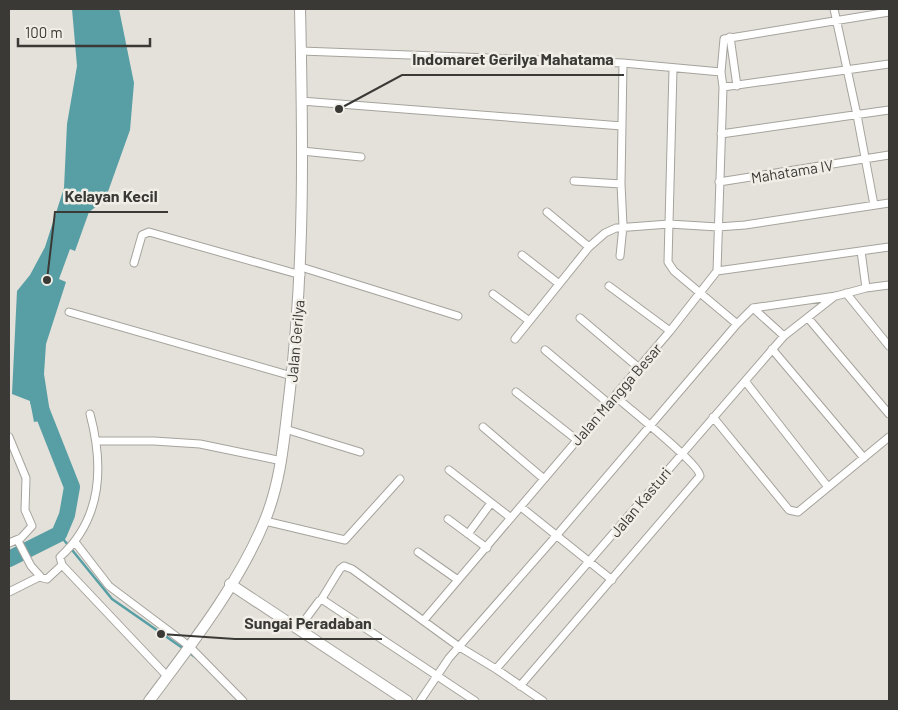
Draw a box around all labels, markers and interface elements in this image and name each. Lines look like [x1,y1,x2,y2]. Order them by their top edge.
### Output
scale bar [18,15,150,47]
text: 100 m [25,23,63,41]
callout: Indomaret Gerilya Mahatama [402,44,624,75]
text: Indomaret Gerilya Mahatama [412,49,614,68]
street label: Mahatama IV [750,156,835,186]
callout: Kelayan Kecil [55,181,168,212]
text: Kelayan Kecil [64,186,158,205]
street label: Jalan Gerilya [282,299,308,383]
street label: Jalan Mangga Besar [567,339,666,449]
street label: Jalan Kasturi [606,464,674,540]
callout: Sungai Peradaban [235,608,382,639]
text: Sungai Peradaban [244,613,372,632]

